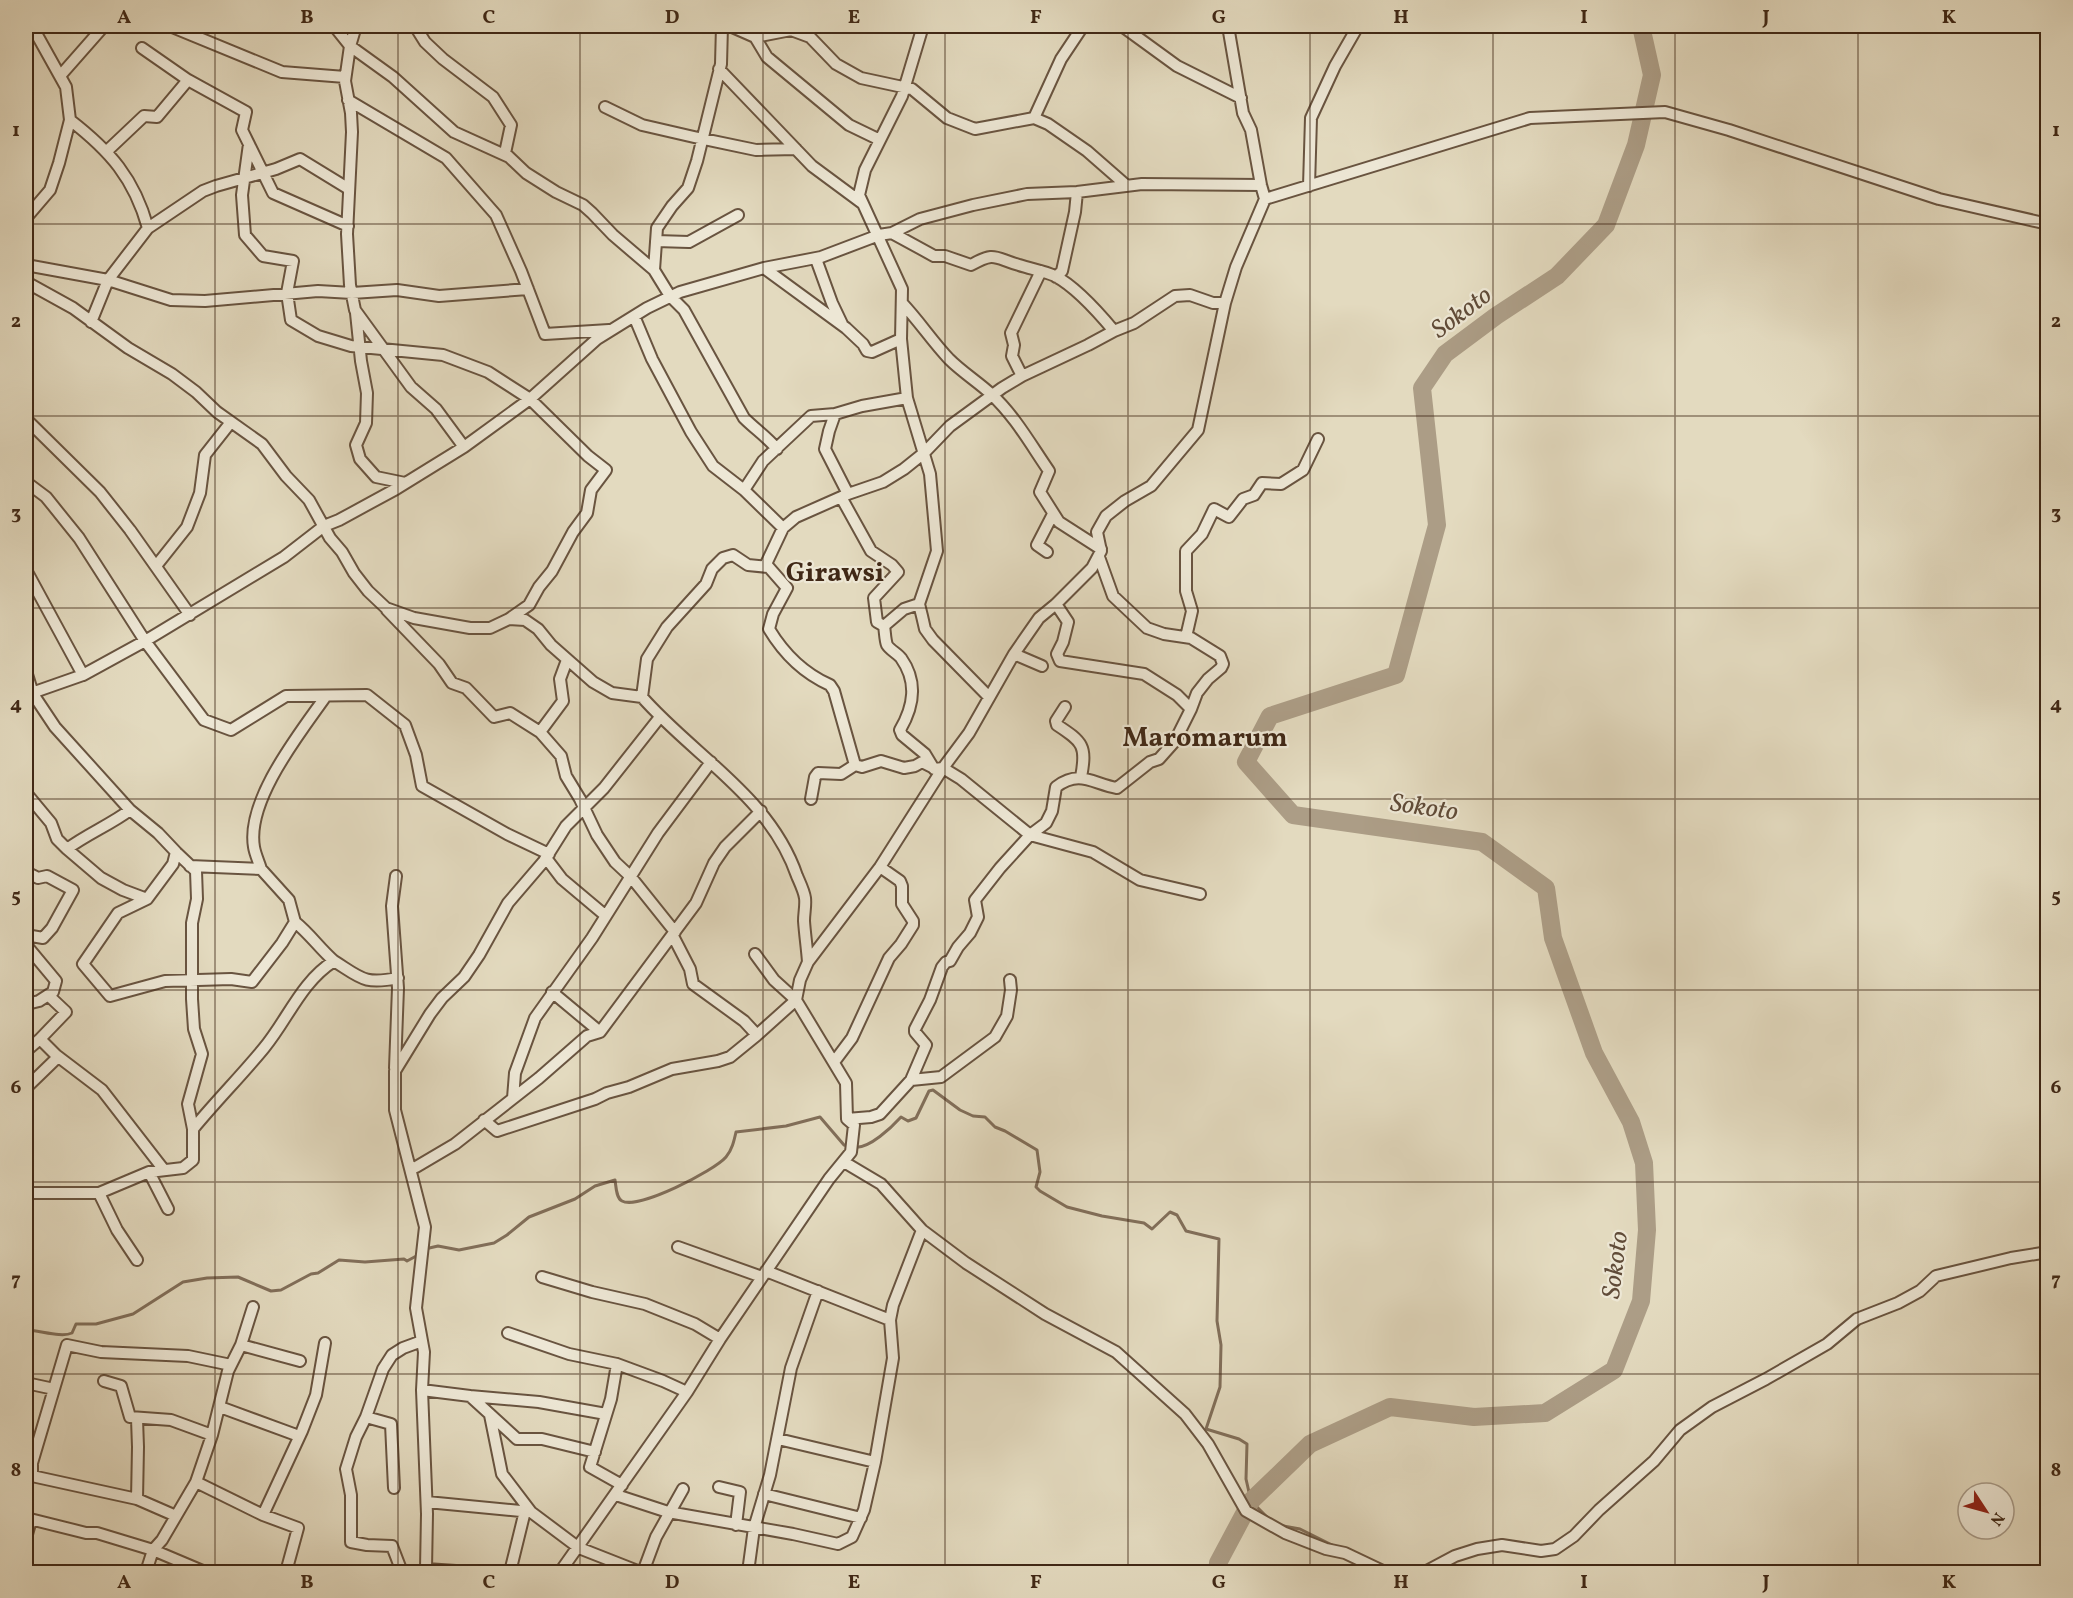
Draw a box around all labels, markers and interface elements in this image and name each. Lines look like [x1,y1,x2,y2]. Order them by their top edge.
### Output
text: A [117,4,131,32]
text: B [300,4,314,32]
text: C [483,4,496,32]
text: D [665,4,679,32]
text: E [848,4,860,32]
text: F [1030,4,1042,32]
text: G [1212,4,1226,32]
text: H [1393,4,1409,32]
text: I [1580,4,1588,32]
text: J [1761,4,1770,32]
text: K [1942,4,1957,32]
text: 1 [12,117,20,145]
text: 1 [2052,117,2060,145]
water label: Sokoto [1424,278,1500,348]
text: 2 [11,308,21,336]
text: 2 [2051,308,2061,336]
text: 3 [11,500,21,528]
text: 3 [2051,500,2061,528]
district label: Girawsi [786,555,884,593]
text: 4 [10,691,22,719]
text: 4 [2050,691,2062,719]
district label: Maromarum [1122,720,1288,758]
water label: Sokoto [1388,785,1460,831]
text: 5 [11,883,21,911]
text: 5 [2051,883,2061,911]
text: 6 [11,1074,22,1102]
text: 6 [2051,1074,2062,1102]
water label: Sokoto [1594,1229,1638,1301]
text: 7 [11,1266,21,1294]
text: 7 [2051,1266,2061,1294]
text: 8 [11,1457,21,1485]
text: 8 [2051,1457,2061,1485]
north arrow [1956,1481,2016,1541]
text: N [1984,1507,2009,1530]
text: A [117,1569,131,1597]
text: B [300,1569,314,1597]
text: C [483,1569,496,1597]
text: D [665,1569,679,1597]
text: E [848,1569,860,1597]
text: F [1030,1569,1042,1597]
text: G [1212,1569,1226,1597]
text: H [1393,1569,1409,1597]
text: I [1580,1569,1588,1597]
text: J [1761,1569,1770,1597]
text: K [1942,1569,1957,1597]

